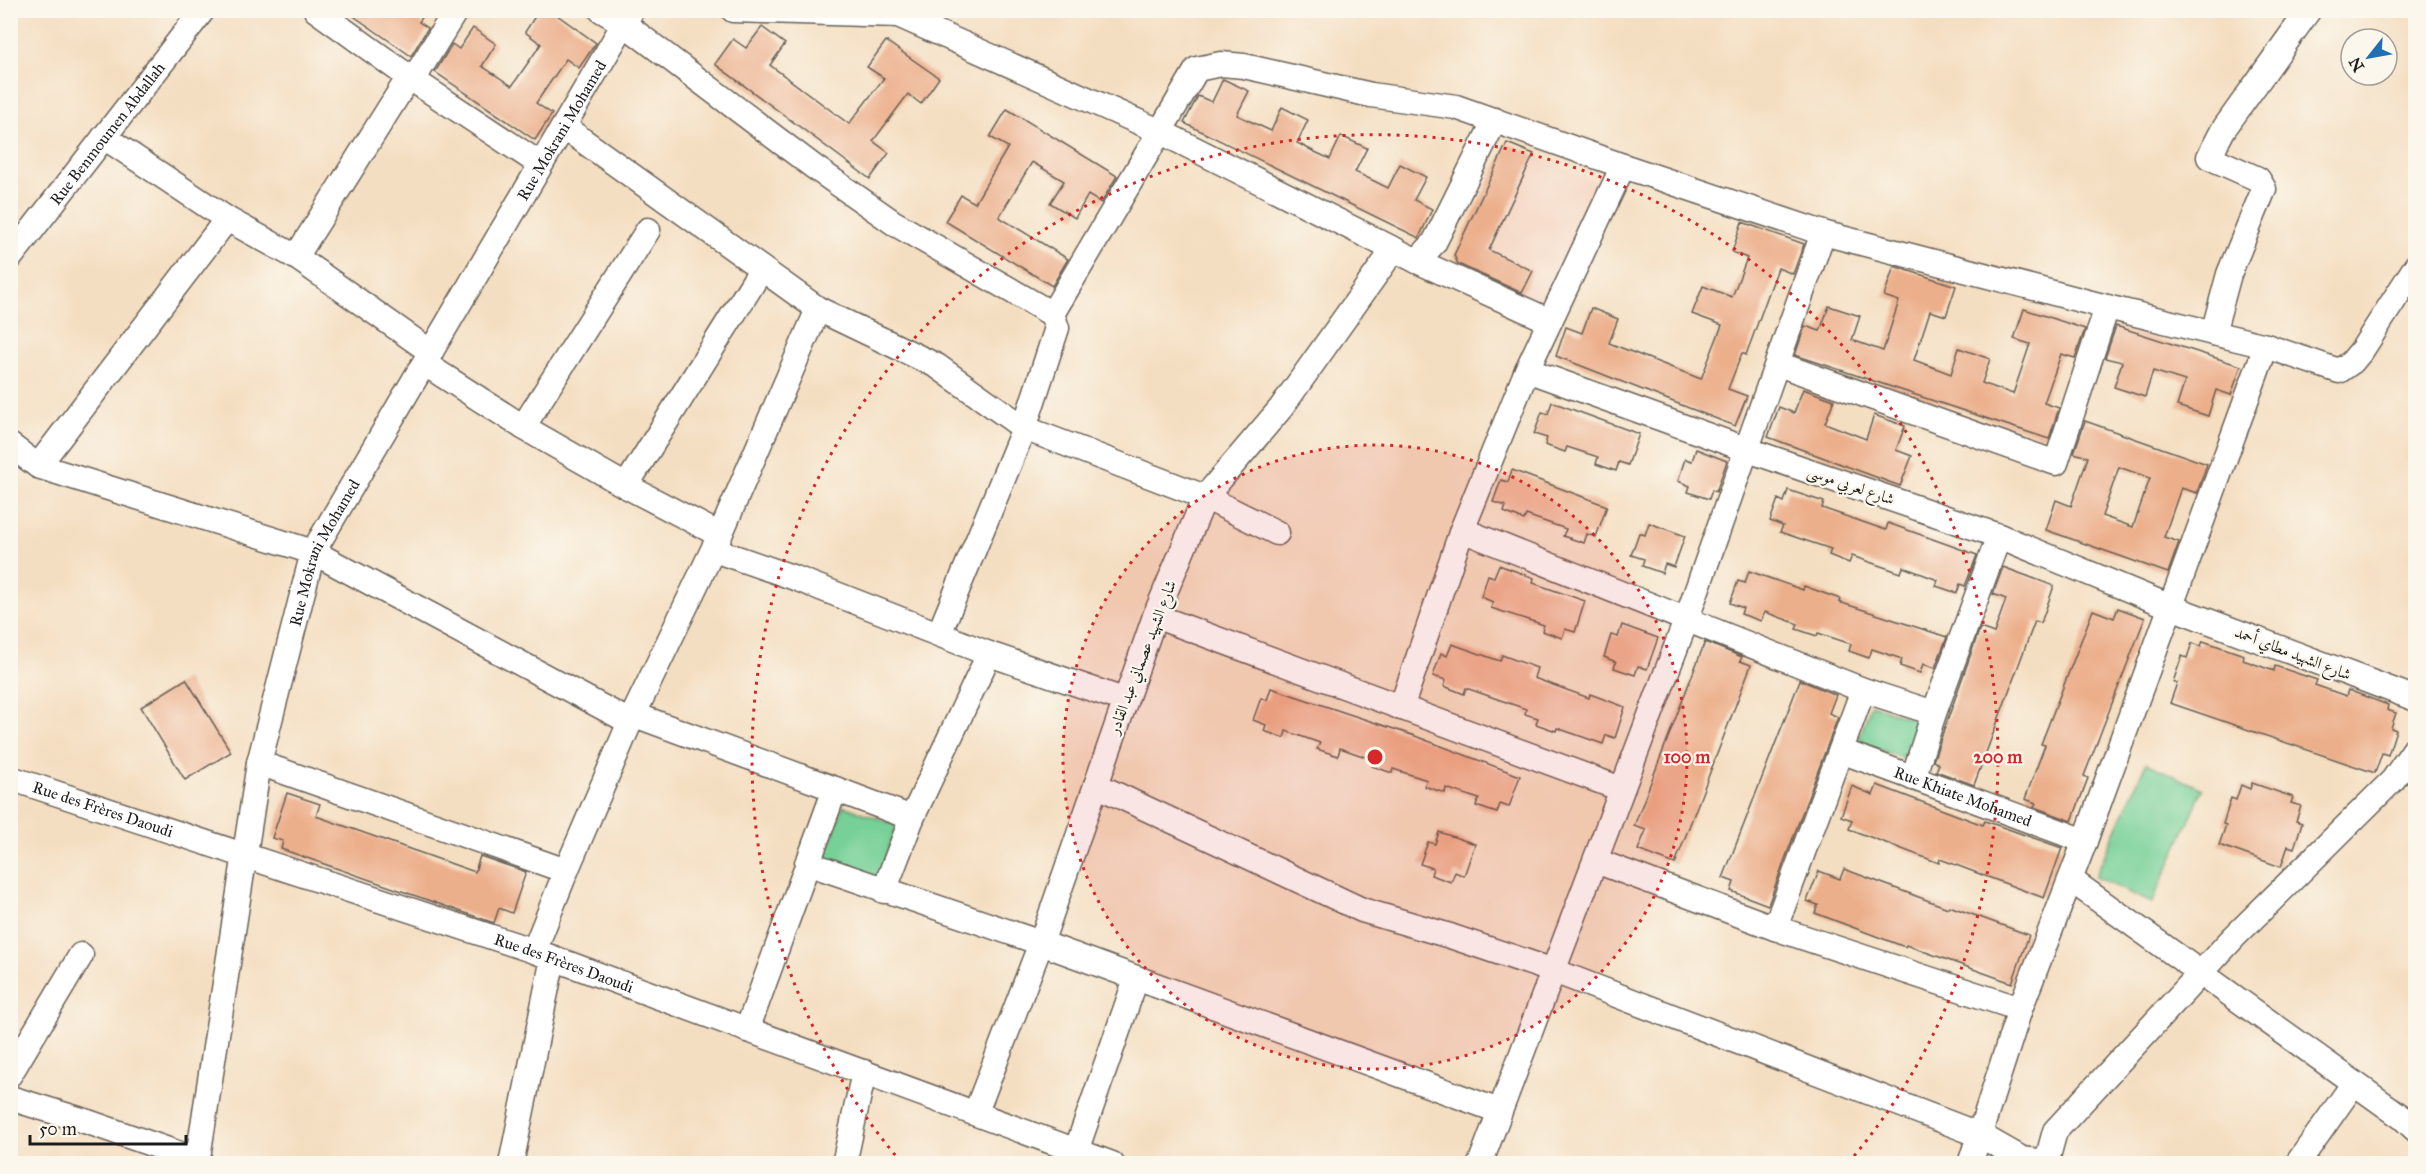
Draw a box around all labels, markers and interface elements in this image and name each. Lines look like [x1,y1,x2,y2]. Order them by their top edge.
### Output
north arrow [2339,27,2399,87]
text: N [2345,53,2368,75]
street label: Rue Mokrani Mohamed [513,57,610,204]
street label: Rue Benmoumen Abdallah [46,58,169,208]
street label: شارع لعربي موسى [1804,461,1897,513]
street label: Rue Mokrani Mohamed [285,476,363,628]
street label: شارع الشهيد عصماني عبد القادر [1103,577,1184,740]
street label: شارع الشهيد مطاي أحمد [2231,620,2355,688]
text: 100 m [1664,746,1711,768]
text: 200 m [1974,746,2023,768]
centre of rings [1365,747,1385,767]
street label: Rue Khiate Mohamed [1892,762,2034,830]
street label: Rue des Frères Daoudi [30,777,176,841]
street label: Rue des Frères Daoudi [492,929,637,997]
scale bar [30,1108,186,1146]
text: 50 m [39,1118,77,1140]

